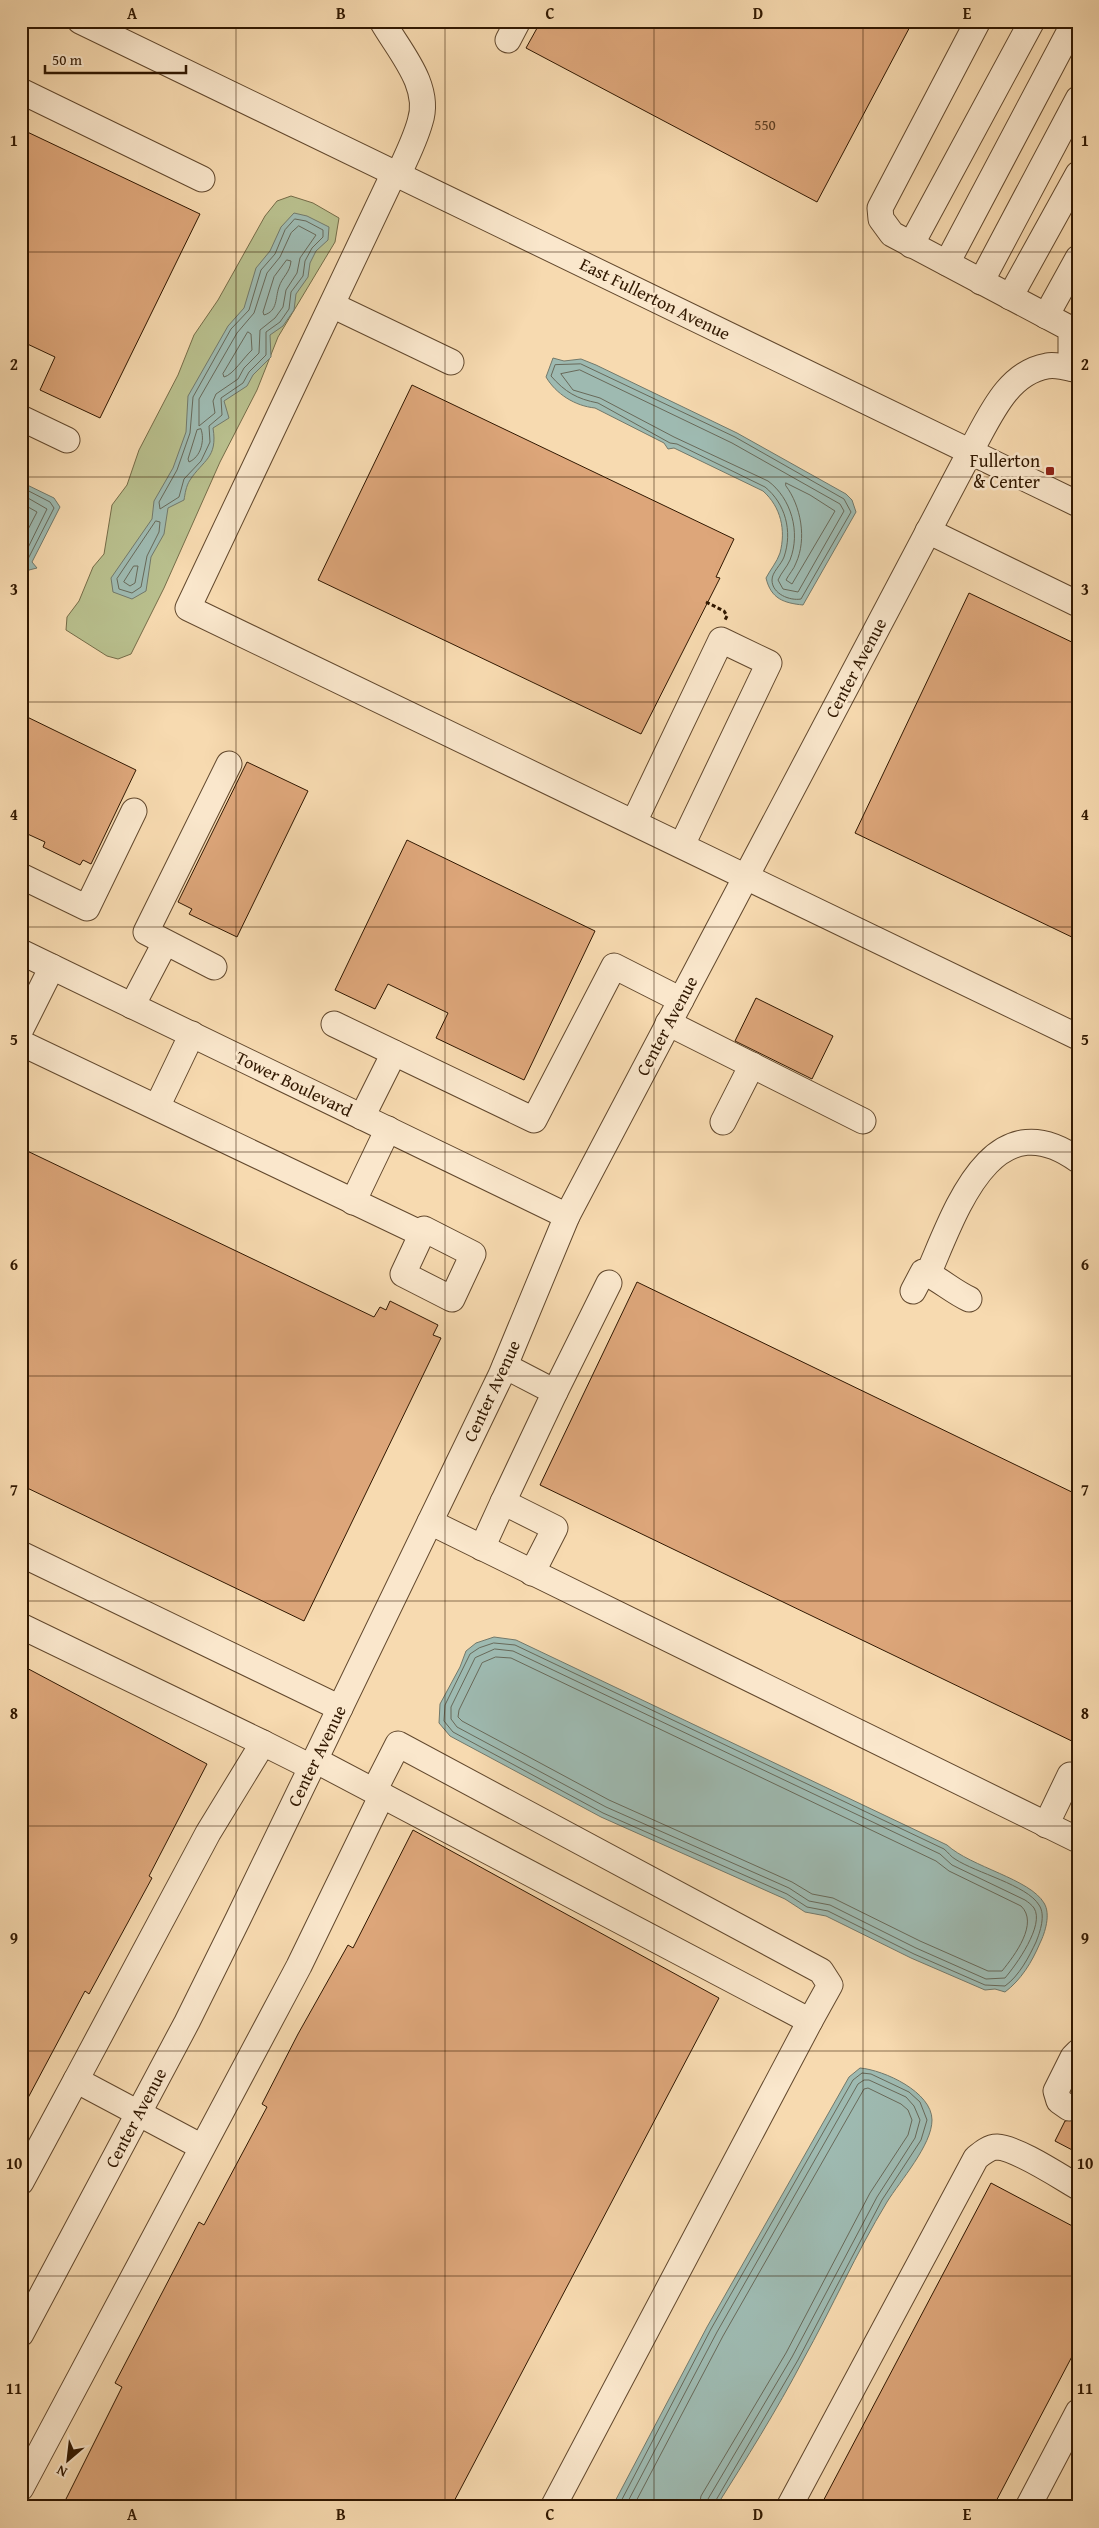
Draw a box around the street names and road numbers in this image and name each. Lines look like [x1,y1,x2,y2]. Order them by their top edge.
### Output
street label: East Fullerton Avenue [575,250,735,347]
street label: Center Avenue [818,613,893,723]
street label: Center Avenue [629,971,704,1081]
street label: Tower Boulevard [231,1044,358,1124]
street label: Center Avenue [456,1335,527,1446]
street label: Center Avenue [280,1701,353,1811]
street label: Center Avenue [98,2063,173,2173]

